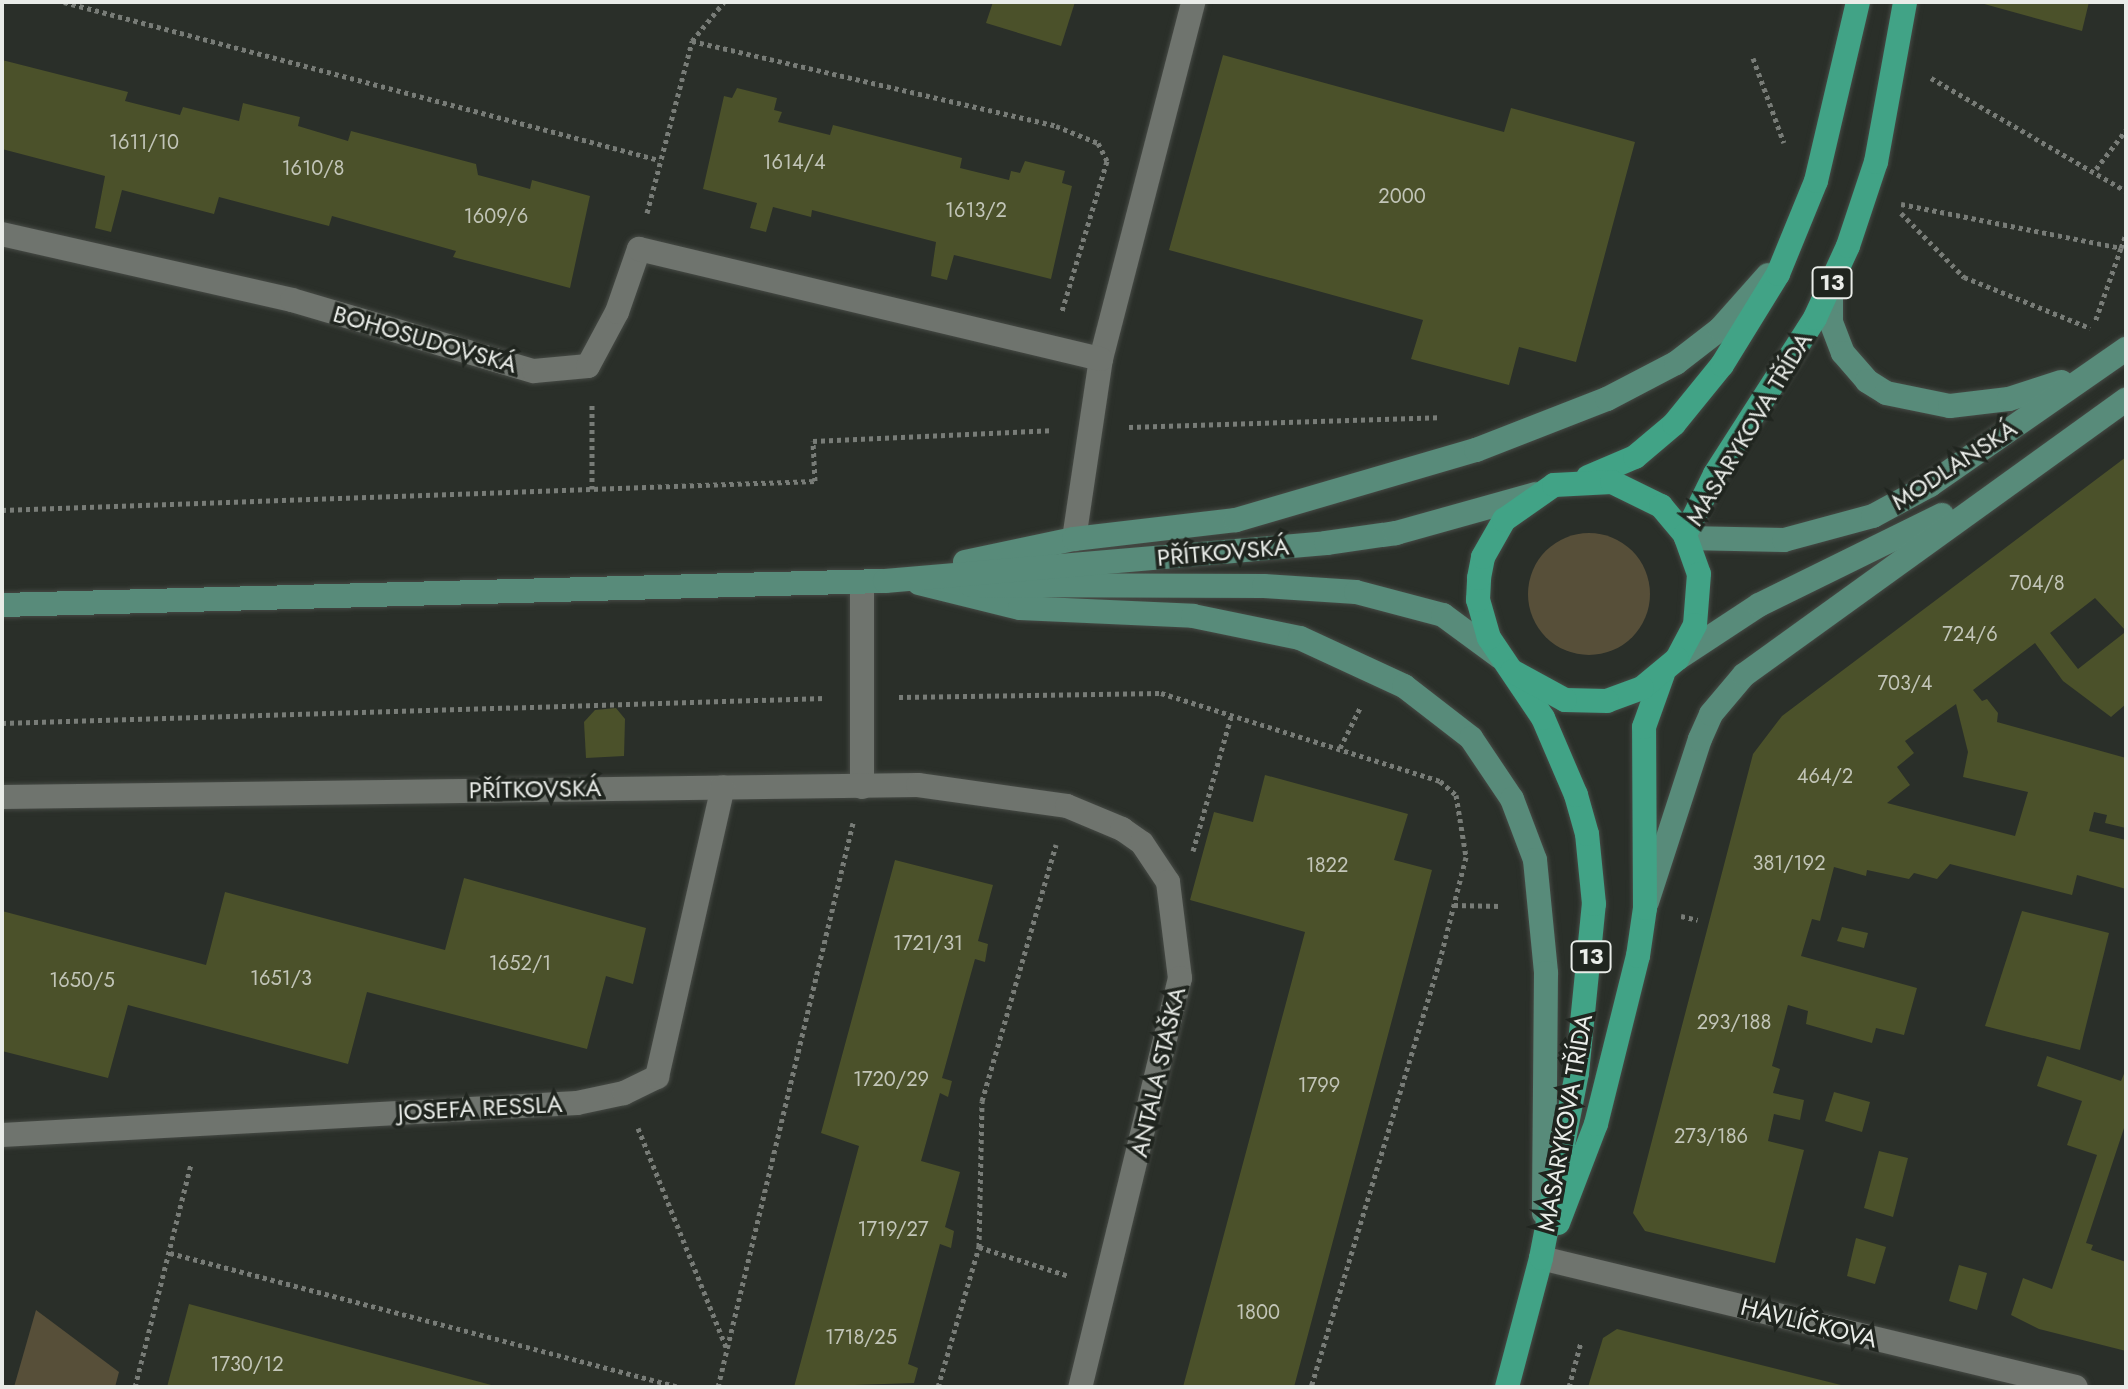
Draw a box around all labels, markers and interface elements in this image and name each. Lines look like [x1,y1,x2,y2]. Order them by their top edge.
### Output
house number: 1611/10 [109,130,179,154]
house number: 1614/4 [762,150,826,174]
house number: 1610/8 [282,156,344,180]
house number: 2000 [1378,184,1426,208]
house number: 1613/2 [945,198,1007,222]
house number: 1609/6 [464,204,528,228]
road number: 13 [1810,265,1854,301]
street label: BOHOSUDOVSKÁ [330,299,520,379]
street label: MASARYKOVA TŘÍDA [1680,327,1818,531]
street label: MODLANSKÁ [1886,414,2022,516]
street label: PŘÍTKOVSKÁ [1156,532,1290,572]
house number: 704/8 [2009,571,2065,595]
house number: 724/6 [1942,622,1998,646]
house number: 703/4 [1877,671,1933,695]
house number: 464/2 [1797,764,1853,788]
street label: PŘÍTKOVSKÁ [468,773,602,805]
house number: 381/192 [1752,851,1826,875]
house number: 1822 [1306,853,1348,877]
house number: 1721/31 [893,931,963,955]
road number: 13 [1569,939,1613,975]
house number: 1652/1 [489,951,551,975]
house number: 1651/3 [250,966,312,990]
house number: 1650/5 [49,968,115,992]
street label: ANTALA STAŠKA [1124,984,1192,1160]
house number: 293/188 [1697,1010,1771,1034]
street label: MASARYKOVA TŘÍDA [1532,1012,1598,1234]
house number: 1720/29 [853,1067,929,1091]
house number: 1799 [1298,1073,1340,1097]
street label: JOSEFA RESSLA [397,1089,563,1127]
house number: 273/186 [1674,1124,1748,1148]
house number: 1719/27 [858,1217,928,1241]
street label: HAVLÍČKOVA [1738,1292,1880,1354]
house number: 1800 [1236,1300,1280,1324]
house number: 1718/25 [825,1325,897,1349]
house number: 1730/12 [210,1352,284,1376]

